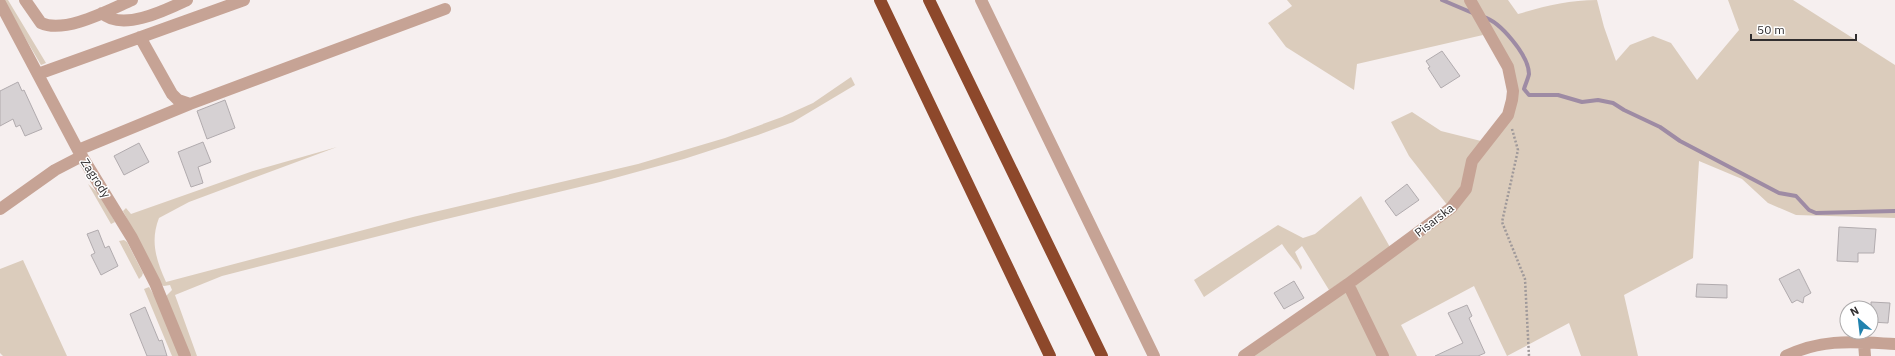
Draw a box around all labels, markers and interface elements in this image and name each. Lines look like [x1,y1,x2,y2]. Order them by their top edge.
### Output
scale bar [1751,16,1856,42]
text: 50 m [1757,22,1785,37]
street label: Zagrody [78,156,114,200]
street label: Pisarska [1411,200,1457,240]
north arrow [1839,300,1879,340]
text: N [1848,303,1861,319]

